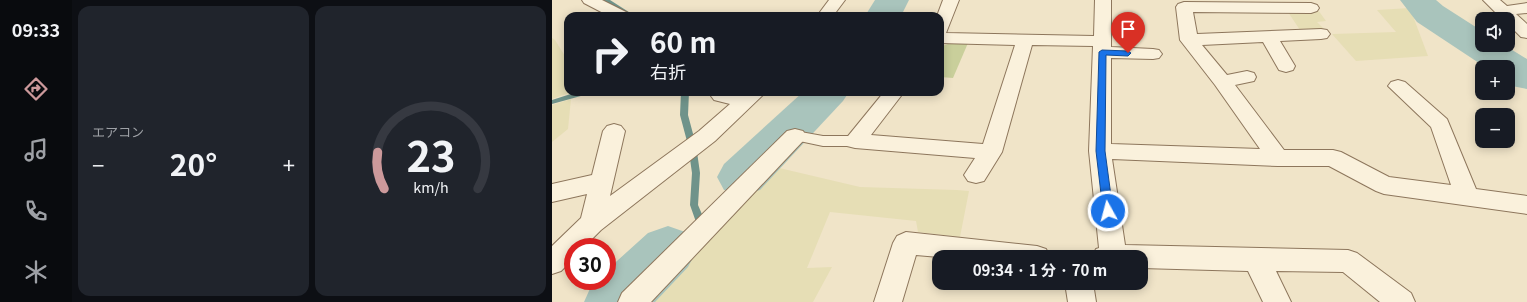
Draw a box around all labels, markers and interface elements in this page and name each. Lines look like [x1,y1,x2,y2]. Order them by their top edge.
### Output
pin [1111,12,1145,53]
map controls [1475,12,1515,148]
button: sound [1475,12,1515,52]
text: 09:33 [12,16,60,42]
icon: arrive [1117,18,1139,40]
text: 60 m [650,21,716,61]
icon: right [584,28,636,80]
text: 右折 [650,58,686,84]
button: + [1475,60,1515,100]
icon: directions [22,75,50,103]
button: − [1475,108,1515,148]
text: エアコン [92,122,144,141]
text: 23 [406,124,455,184]
icon: music [22,136,50,164]
text: 20° [170,141,217,185]
text: − [92,148,104,180]
text: + [283,148,295,180]
text: km/h [413,176,448,197]
position arrow [1087,190,1129,232]
icon: phone [22,197,50,225]
speed limit sign: 30 [564,238,616,290]
icon: climate [22,258,50,286]
text: 09:34 · 1 分 · 70 m [973,259,1107,280]

